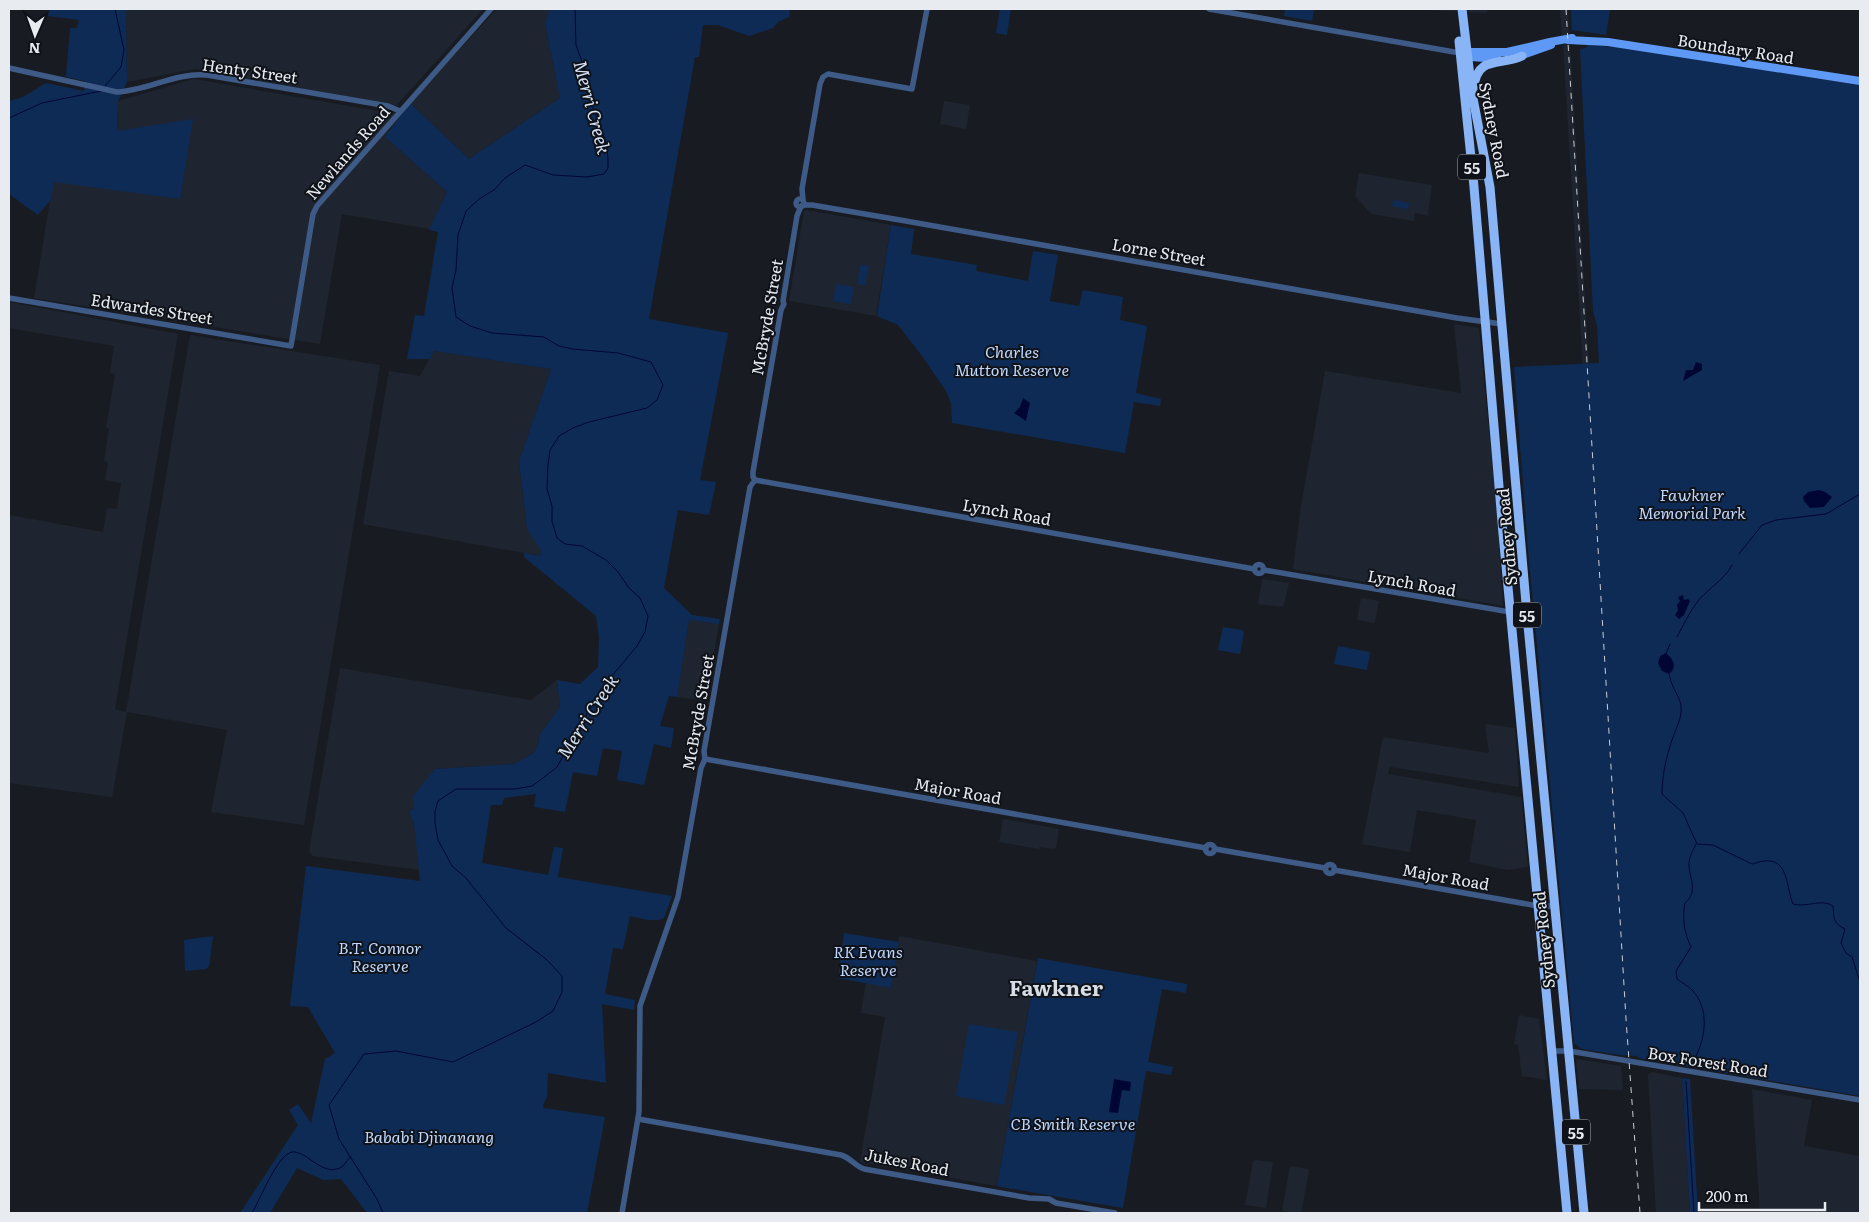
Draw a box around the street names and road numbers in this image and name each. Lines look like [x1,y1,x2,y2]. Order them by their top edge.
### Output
street label: Boundary Road [1676,27,1796,69]
street label: Henty Street [201,51,300,89]
street label: Sydney Road [1474,80,1516,180]
street label: Newlands Road [299,100,395,204]
road number: 55 [1458,154,1486,180]
street label: Lorne Street [1110,231,1208,271]
street label: McBryde Street [744,256,788,377]
street label: Edwardes Street [89,287,215,330]
street label: Sydney Road [1490,487,1522,587]
street label: Lynch Road [961,491,1053,531]
street label: Lynch Road [1366,562,1458,602]
road number: 55 [1513,602,1541,628]
street label: McBryde Street [675,651,719,772]
street label: Major Road [913,771,1004,809]
street label: Major Road [1401,857,1492,895]
street label: Sydney Road [1526,890,1560,990]
street label: Box Forest Road [1646,1040,1770,1082]
road number: 55 [1562,1120,1590,1144]
street label: Jukes Road [863,1141,951,1181]

